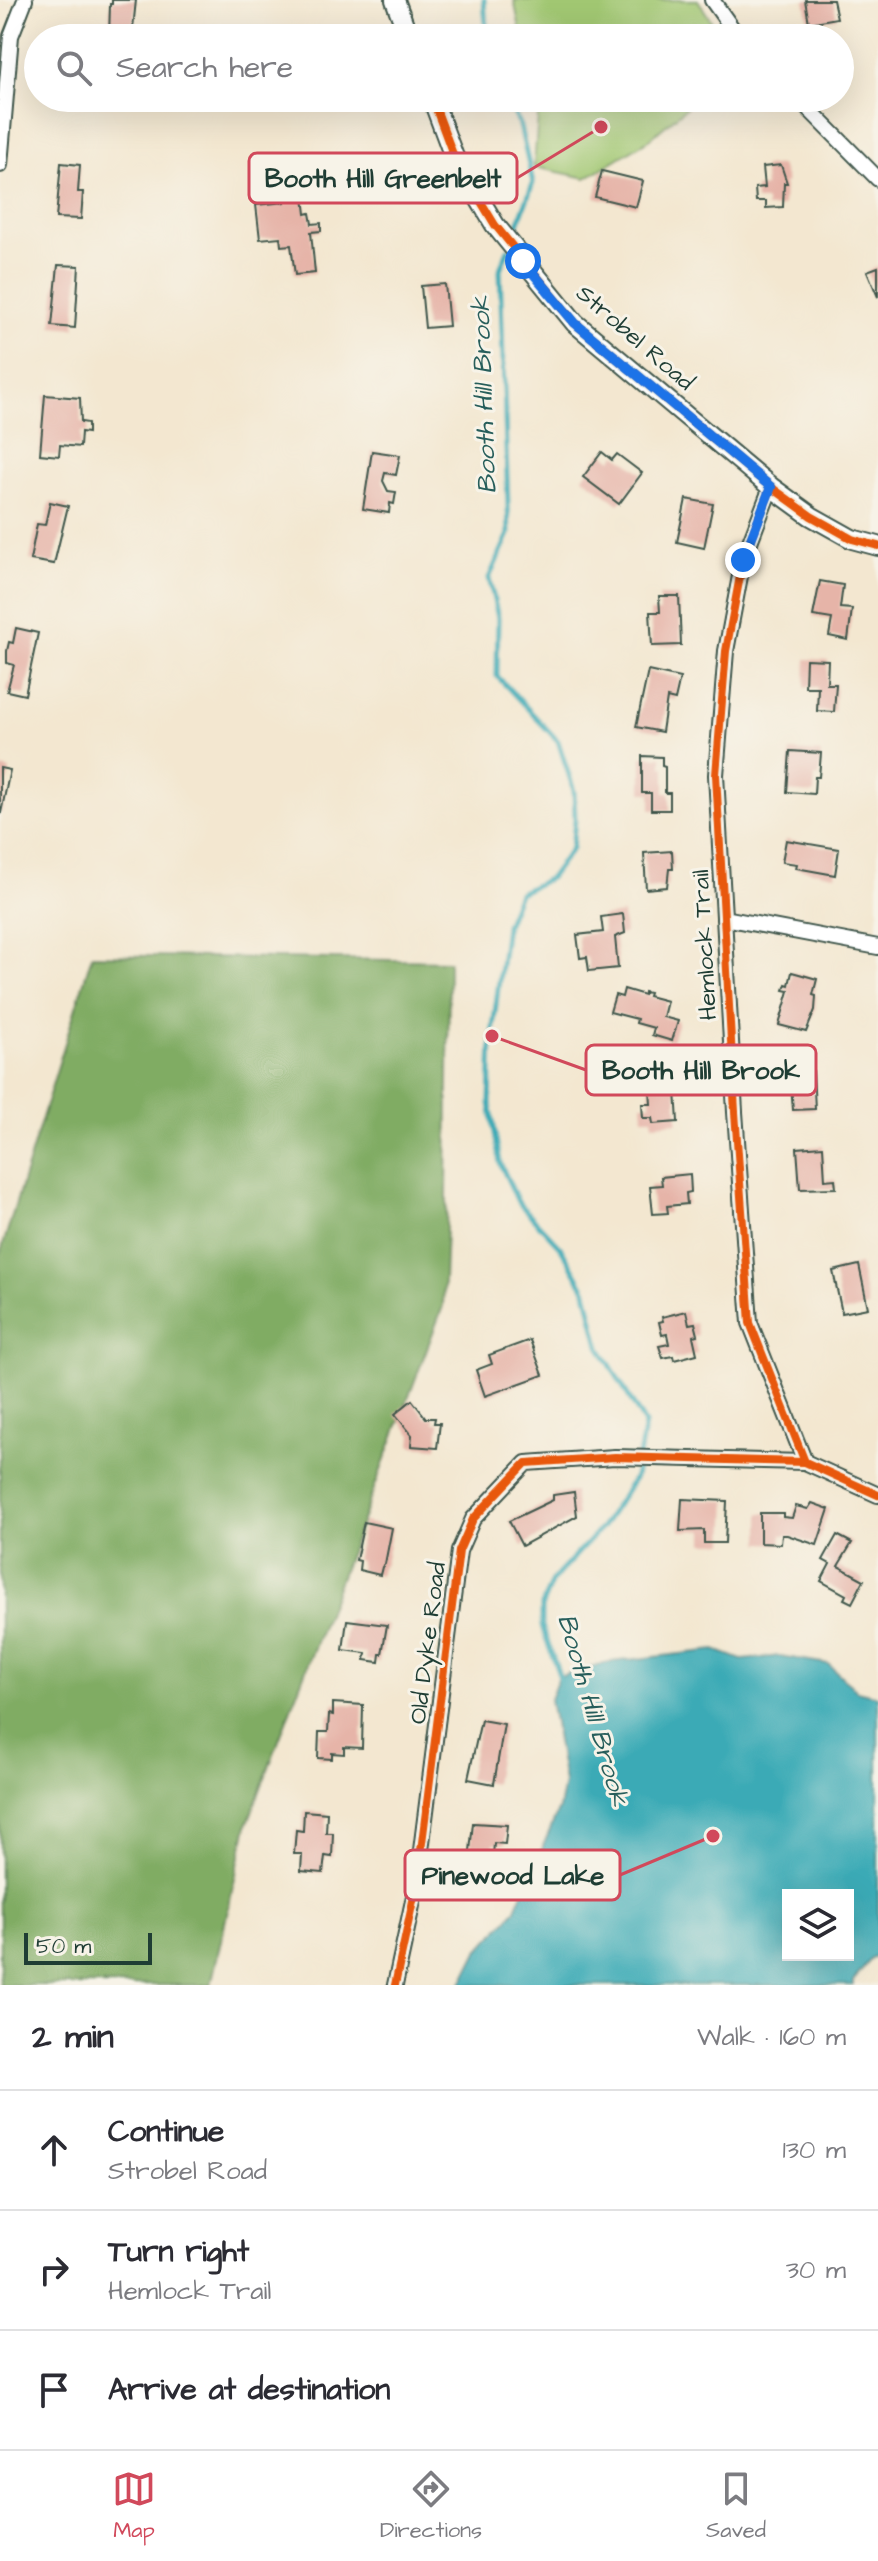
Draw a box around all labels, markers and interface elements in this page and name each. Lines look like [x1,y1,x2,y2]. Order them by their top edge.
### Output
search box [24,24,854,112]
icon: search [52,46,96,90]
text: Search here [116,47,293,89]
callout: Booth Hill Greenbelt [249,153,517,203]
text: Booth Hill Greenbelt [265,161,502,197]
route start [505,243,541,279]
street label: Strobel Road [568,277,702,399]
water label: Booth Hill Brook [463,294,505,494]
route end [725,542,761,578]
street label: Hemlock Trail [684,869,726,1021]
callout: Booth Hill Brook [586,1045,816,1095]
text: Booth Hill Brook [602,1053,801,1089]
street label: Old Dyke Road [401,1560,456,1726]
water label: Booth Hill Brook [548,1610,638,1811]
callout: Pinewood Lake [405,1850,620,1900]
text: Pinewood Lake [422,1858,604,1894]
map controls [782,1889,854,1961]
button: layers [782,1889,854,1961]
scale bar [24,1929,152,1965]
text: 50 m [36,1931,91,1962]
text: 2 min [32,2013,114,2061]
text: Walk · 160 m [697,2019,846,2055]
text: Continue [108,2111,224,2153]
icon: ahead [32,2128,76,2172]
text: 130 m [782,2132,846,2168]
text: Strobel Road [108,2153,267,2189]
text: Turn right [108,2231,249,2273]
icon: right [32,2248,76,2292]
text: 30 m [786,2252,846,2288]
text: Hemlock Trail [108,2273,271,2309]
icon: arrive [32,2368,76,2412]
text: Arrive at destination [108,2369,390,2411]
tab: Map [112,2467,156,2546]
tab: Directions [380,2467,482,2546]
tab: Saved [706,2467,766,2546]

